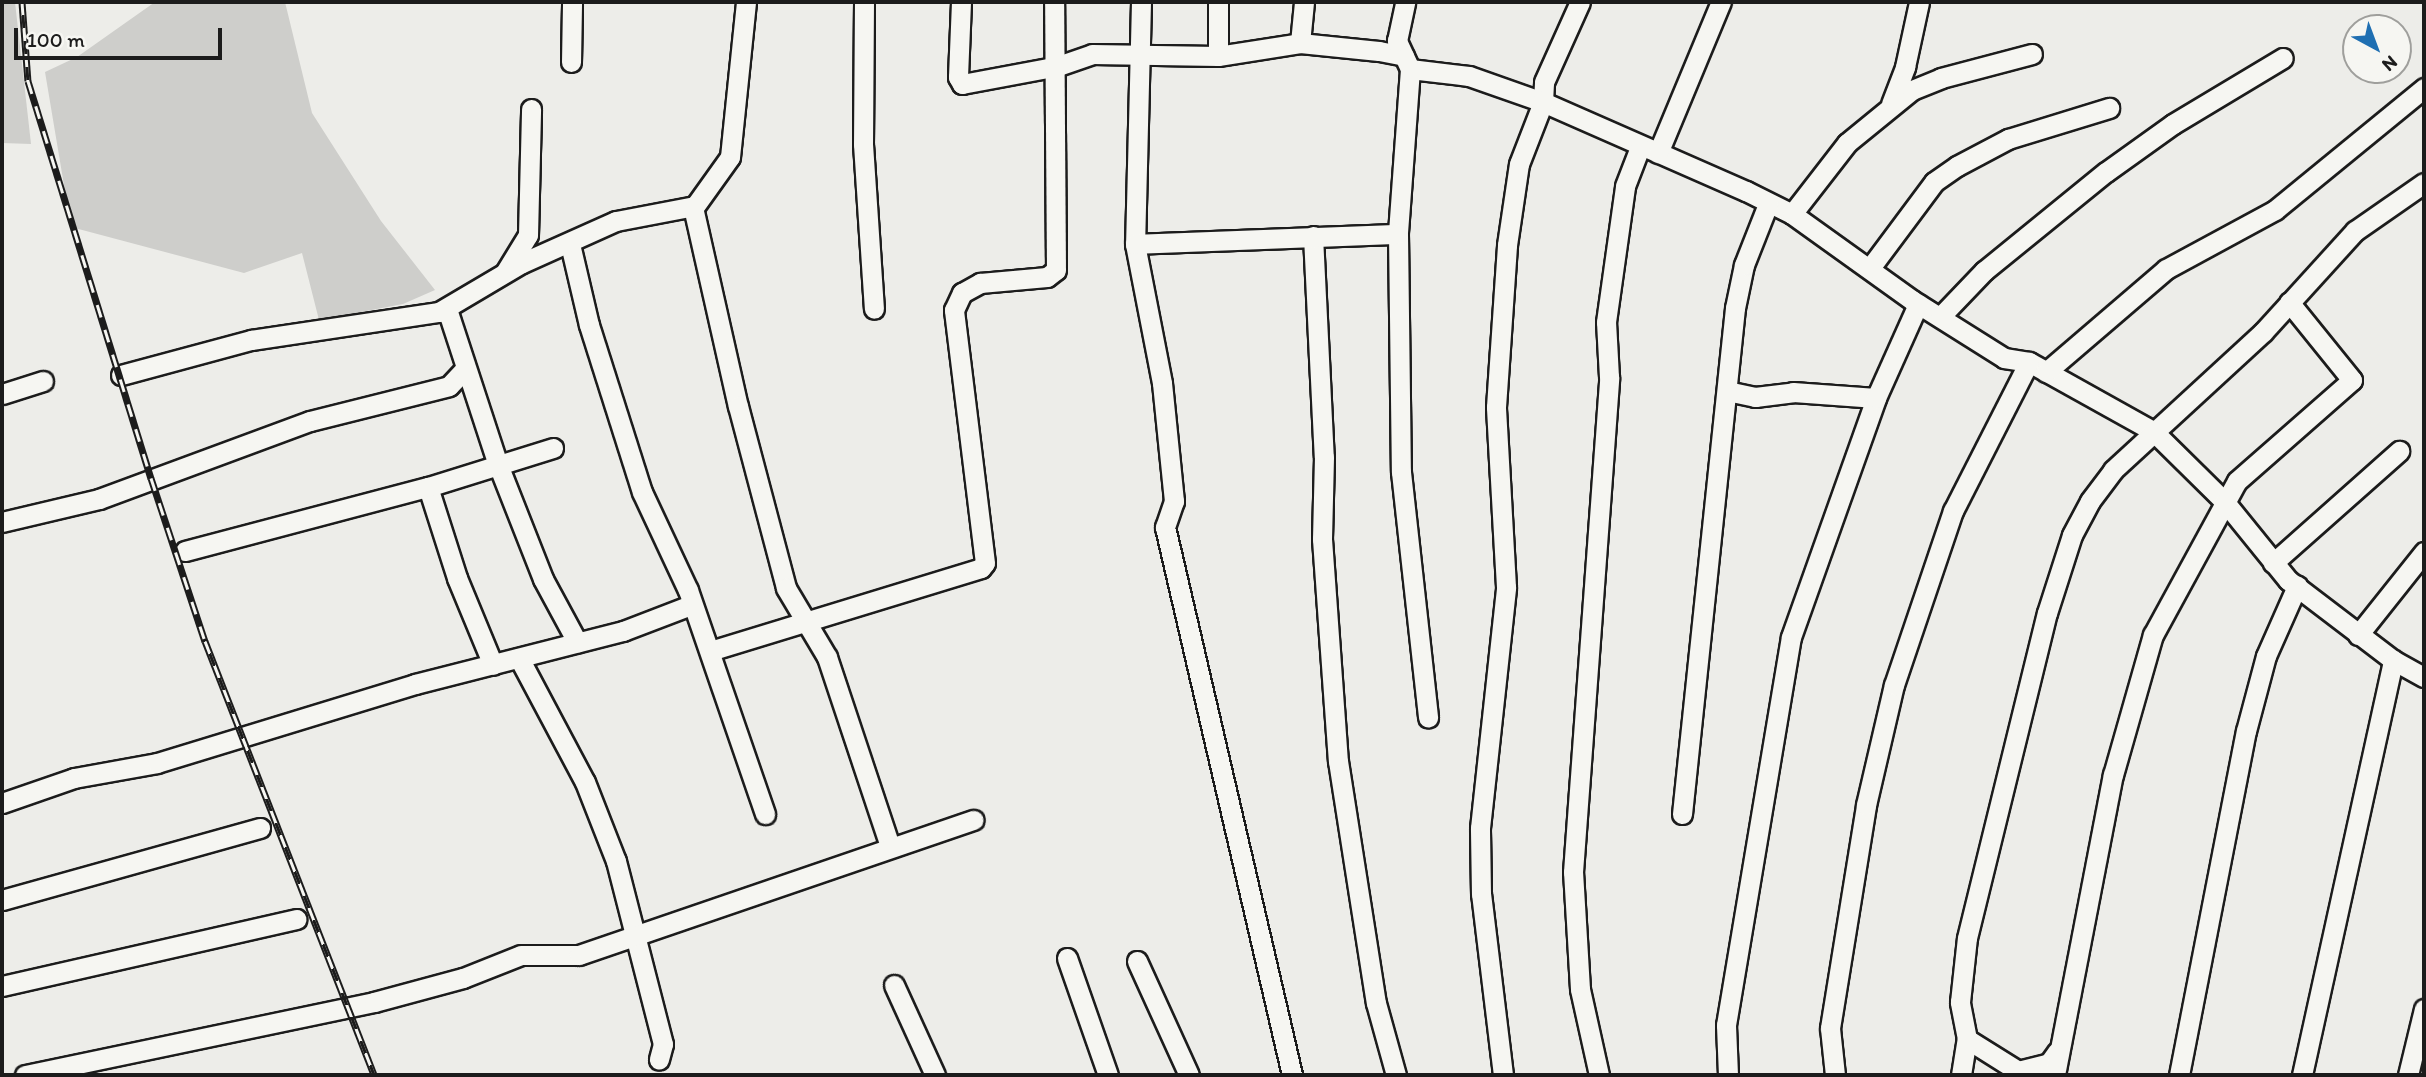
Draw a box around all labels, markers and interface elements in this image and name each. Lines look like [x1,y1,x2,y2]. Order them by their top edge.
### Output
scale bar [18,14,226,58]
north arrow [2342,14,2412,84]
text: 100 m [27,27,85,52]
text: N [2377,51,2402,77]

